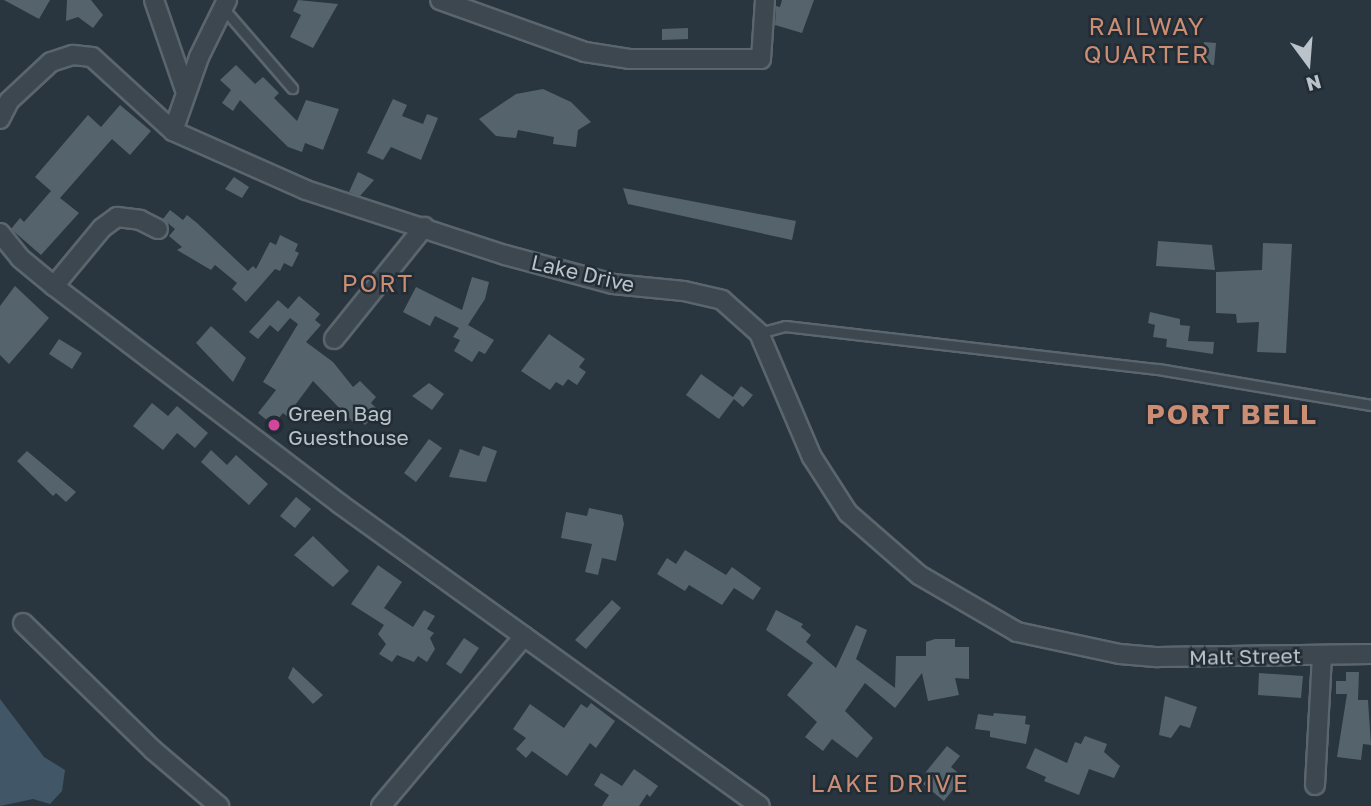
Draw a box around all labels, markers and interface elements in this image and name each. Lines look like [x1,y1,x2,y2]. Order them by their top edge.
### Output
district label: RAILWAY QUARTER [1085,12,1209,68]
north arrow [1273,28,1343,98]
text: N [1304,71,1324,97]
street label: Lake Drive [529,249,637,297]
district label: PORT [342,269,414,297]
district label: PORT BELL [1147,397,1317,431]
place label: Green Bag Guesthouse [288,400,409,450]
marker: Green Bag Guesthouse [266,417,282,433]
street label: Malt Street [1189,642,1301,670]
district label: LAKE DRIVE [812,769,968,797]

